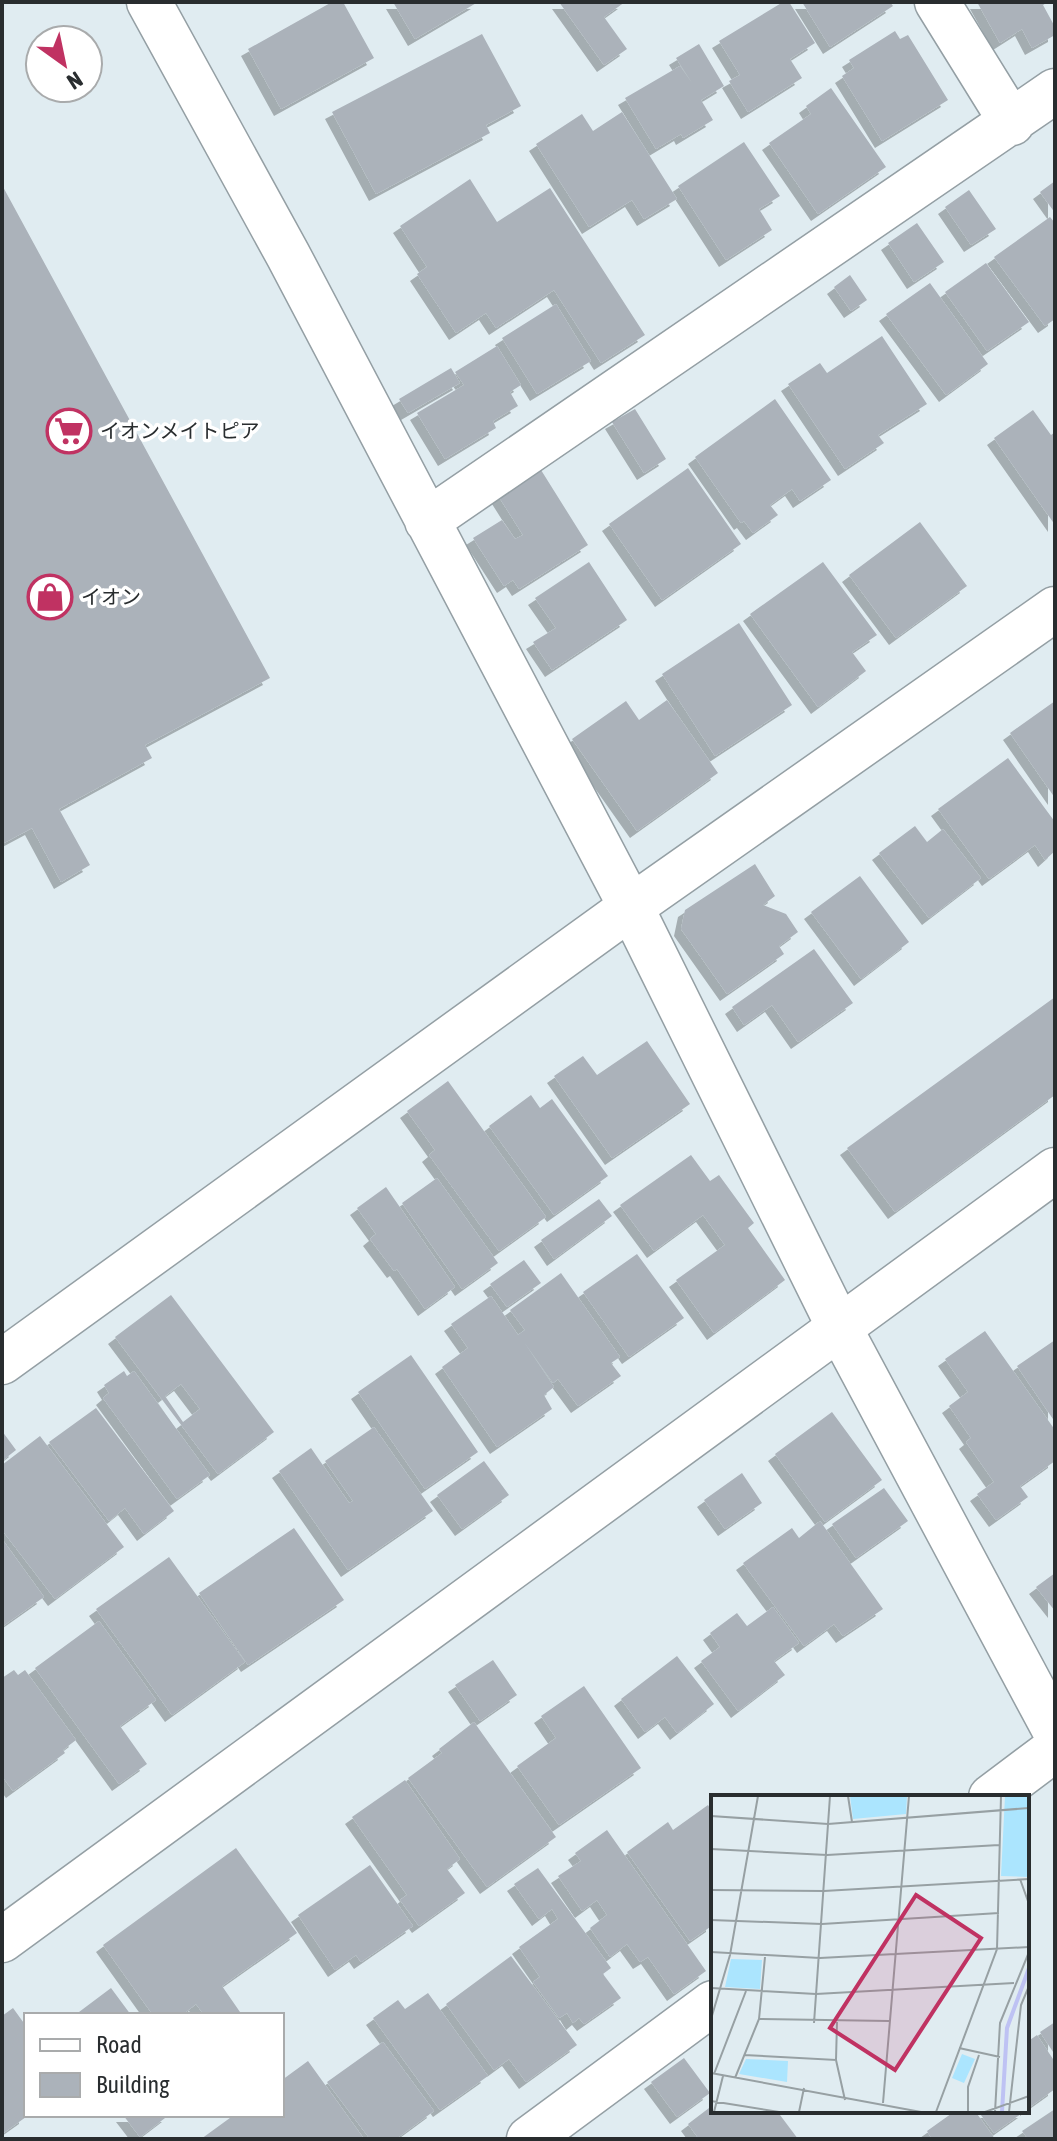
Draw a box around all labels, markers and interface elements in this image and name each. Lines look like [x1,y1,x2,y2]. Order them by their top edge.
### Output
north arrow [24,24,104,104]
text: N [62,66,87,95]
supermarket icon: イオンメイトピア [45,407,93,455]
place label: イオンメイトピア [100,419,259,442]
shop icon: イオン [26,573,74,621]
place label: イオン [81,585,141,608]
inset map [711,1795,1029,2113]
legend [24,2013,284,2117]
text: Road [96,2031,142,2058]
text: Building [96,2071,170,2098]

